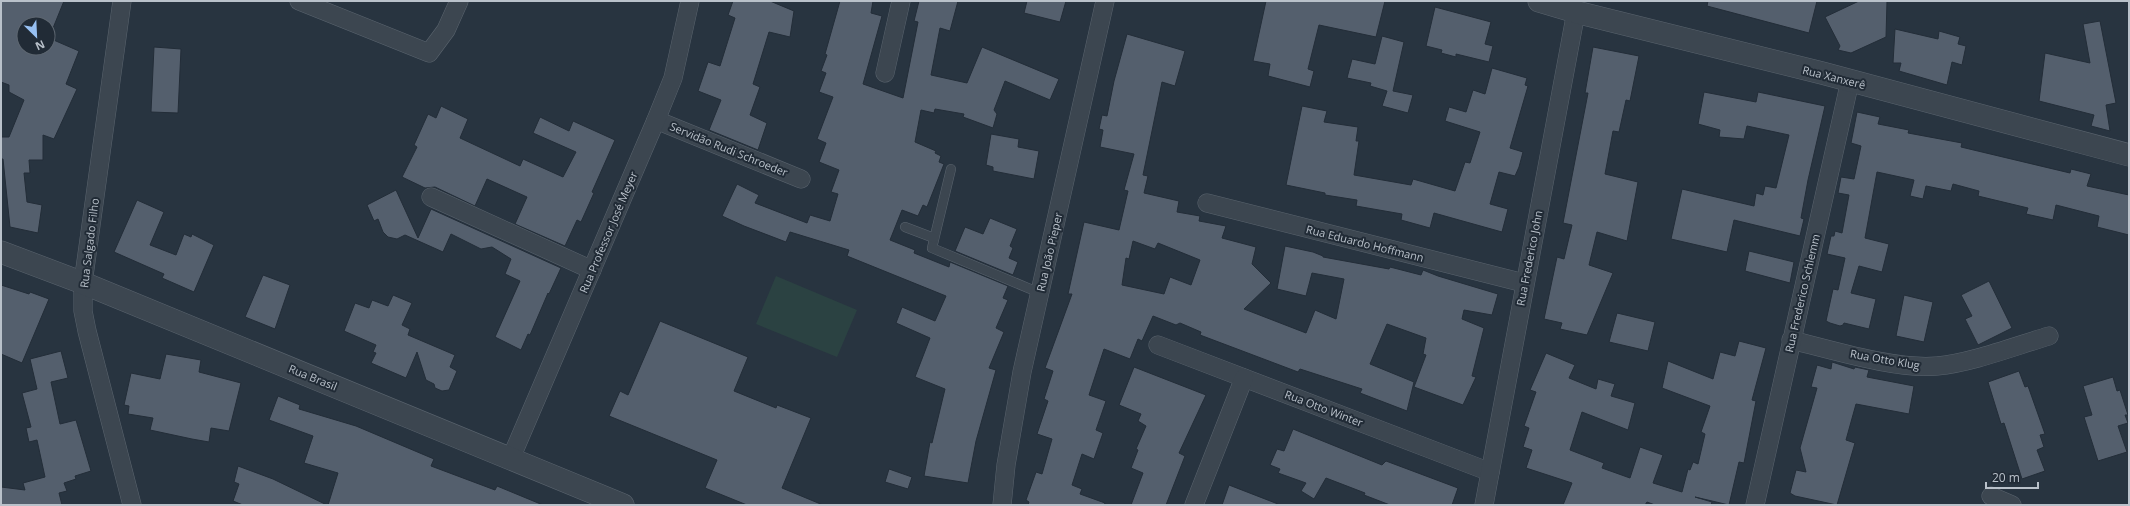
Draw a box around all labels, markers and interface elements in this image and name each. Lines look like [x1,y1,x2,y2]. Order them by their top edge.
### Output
north arrow [16,16,56,56]
text: N [33,37,47,54]
street label: Rua Xanxerê [1801,62,1867,92]
street label: Servidão Rudi Schroeder [668,118,791,180]
street label: Rua Professor José Meyer [576,168,641,295]
street label: Rua Salgado Filho [76,197,102,289]
street label: Rua Frederico John [1512,209,1546,307]
street label: Rua João Pieper [1033,211,1065,293]
street label: Rua Eduardo Hoffmann [1305,221,1425,265]
street label: Rua Frederico Schlemm [1781,232,1823,354]
street label: Rua Otto Klug [1849,345,1921,373]
street label: Rua Brasil [287,360,339,394]
street label: Rua Otto Winter [1283,386,1366,430]
scale bar [1986,464,2038,490]
text: 20 m [1992,469,2020,486]

